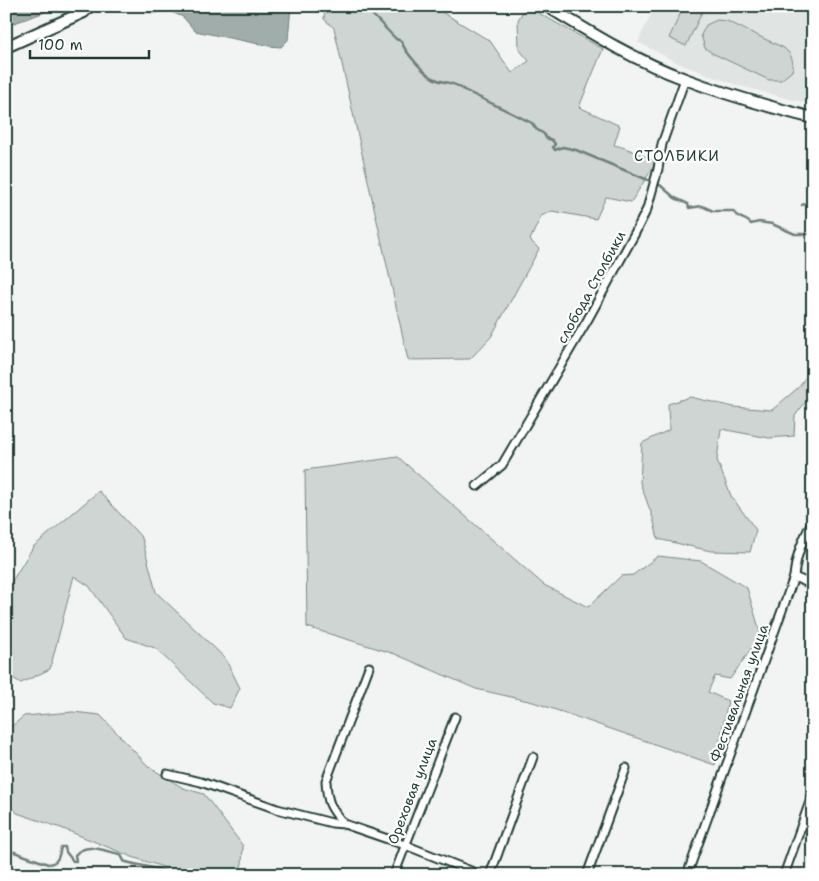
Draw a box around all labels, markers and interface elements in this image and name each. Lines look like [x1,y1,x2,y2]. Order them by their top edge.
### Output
scale bar [30,28,149,60]
text: 100 m [38,35,83,55]
district label: СТОЛБИКИ [634,146,720,166]
street label: слобода Столбики [552,227,630,347]
street label: Фестивальная улица [706,621,772,764]
street label: Ореховая улица [383,735,441,847]

